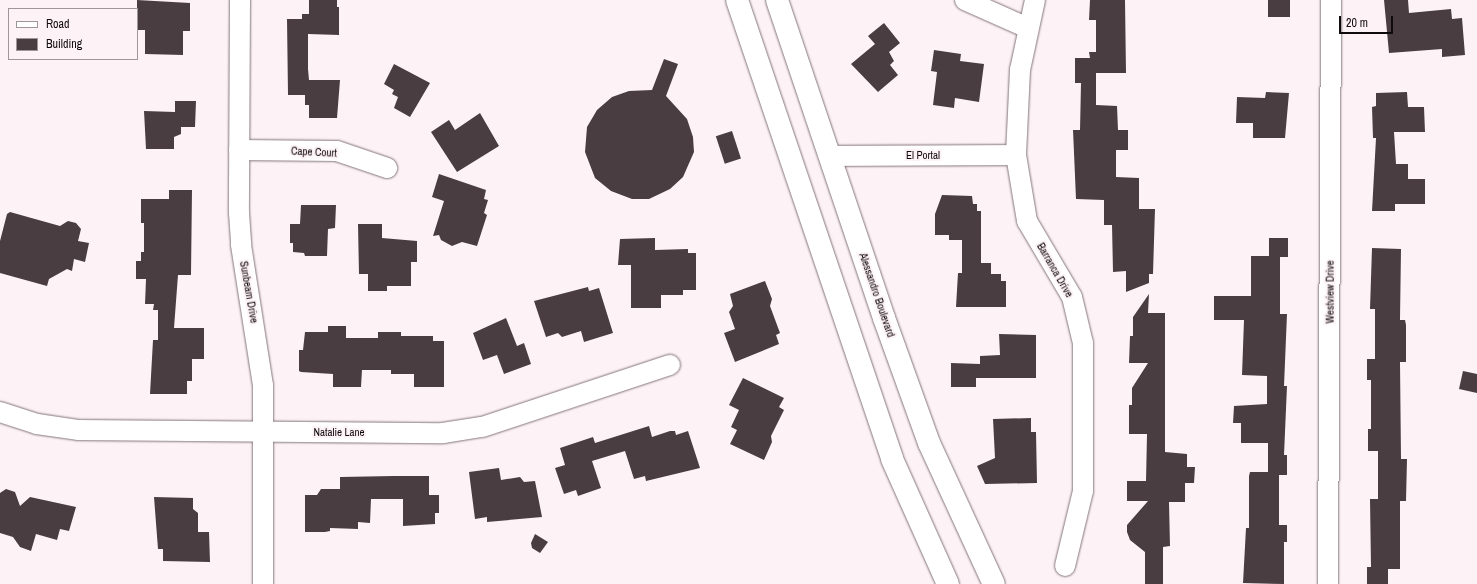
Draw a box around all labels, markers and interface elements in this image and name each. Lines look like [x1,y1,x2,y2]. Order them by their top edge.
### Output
legend [8,8,138,60]
scale bar [1341,8,1395,34]
text: 20 m [1346,15,1368,31]
text: Road [46,16,70,32]
text: Building [46,36,82,52]
street label: Cape Court [291,144,337,160]
street label: El Portal [906,148,940,162]
street label: Barranca Drive [1034,240,1076,300]
street label: Alessandro Boulevard [856,251,898,339]
street label: Sunbeam Drive [237,260,261,324]
street label: Westview Drive [1323,261,1337,323]
street label: Natalie Lane [313,425,365,439]

